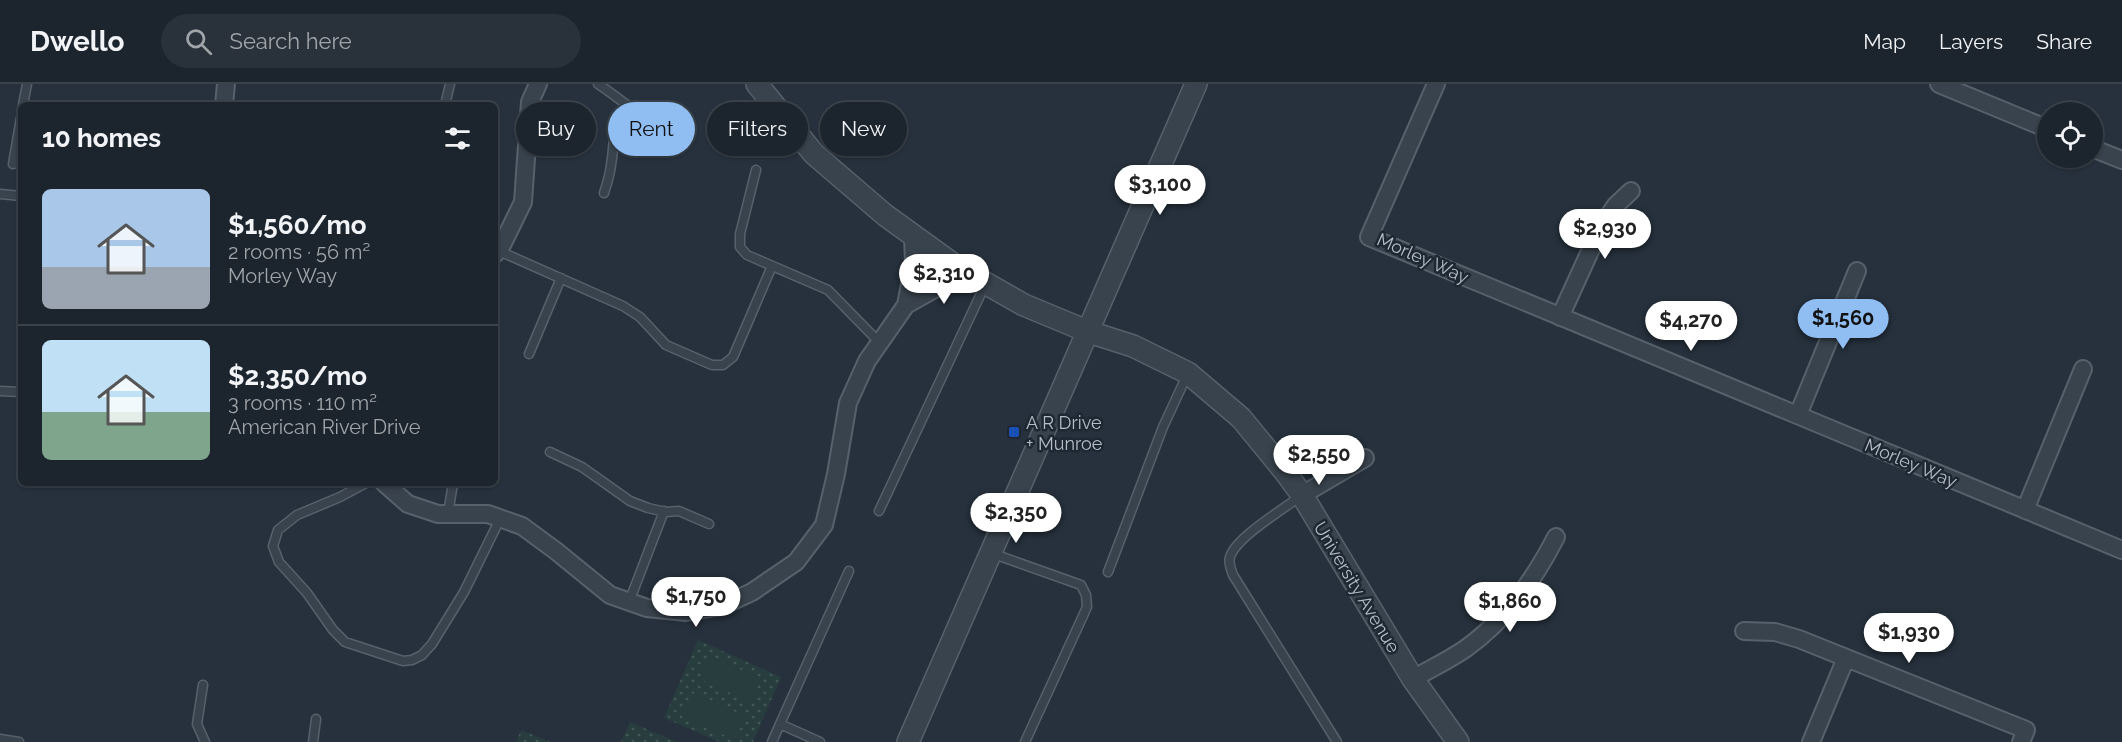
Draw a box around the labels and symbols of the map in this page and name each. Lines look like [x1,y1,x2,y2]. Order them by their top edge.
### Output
pin: $3,100 [1111,165,1209,216]
pin: $2,930 [1556,209,1654,260]
street label: Morley Way [1374,228,1472,288]
pin: $2,310 [895,254,993,305]
pin: $1,560 [1794,299,1892,350]
pin: $4,270 [1642,301,1740,352]
place label: A R Drive + Munroe [1026,412,1103,454]
marker: A R Drive + Munroe [1007,425,1021,439]
street label: Morley Way [1862,434,1961,492]
pin: $2,550 [1270,435,1368,486]
pin: $2,350 [967,493,1065,544]
street label: University Avenue [1310,518,1405,657]
pin: $1,750 [647,577,745,628]
pin: $1,860 [1461,582,1559,633]
pin: $1,930 [1860,613,1958,664]

